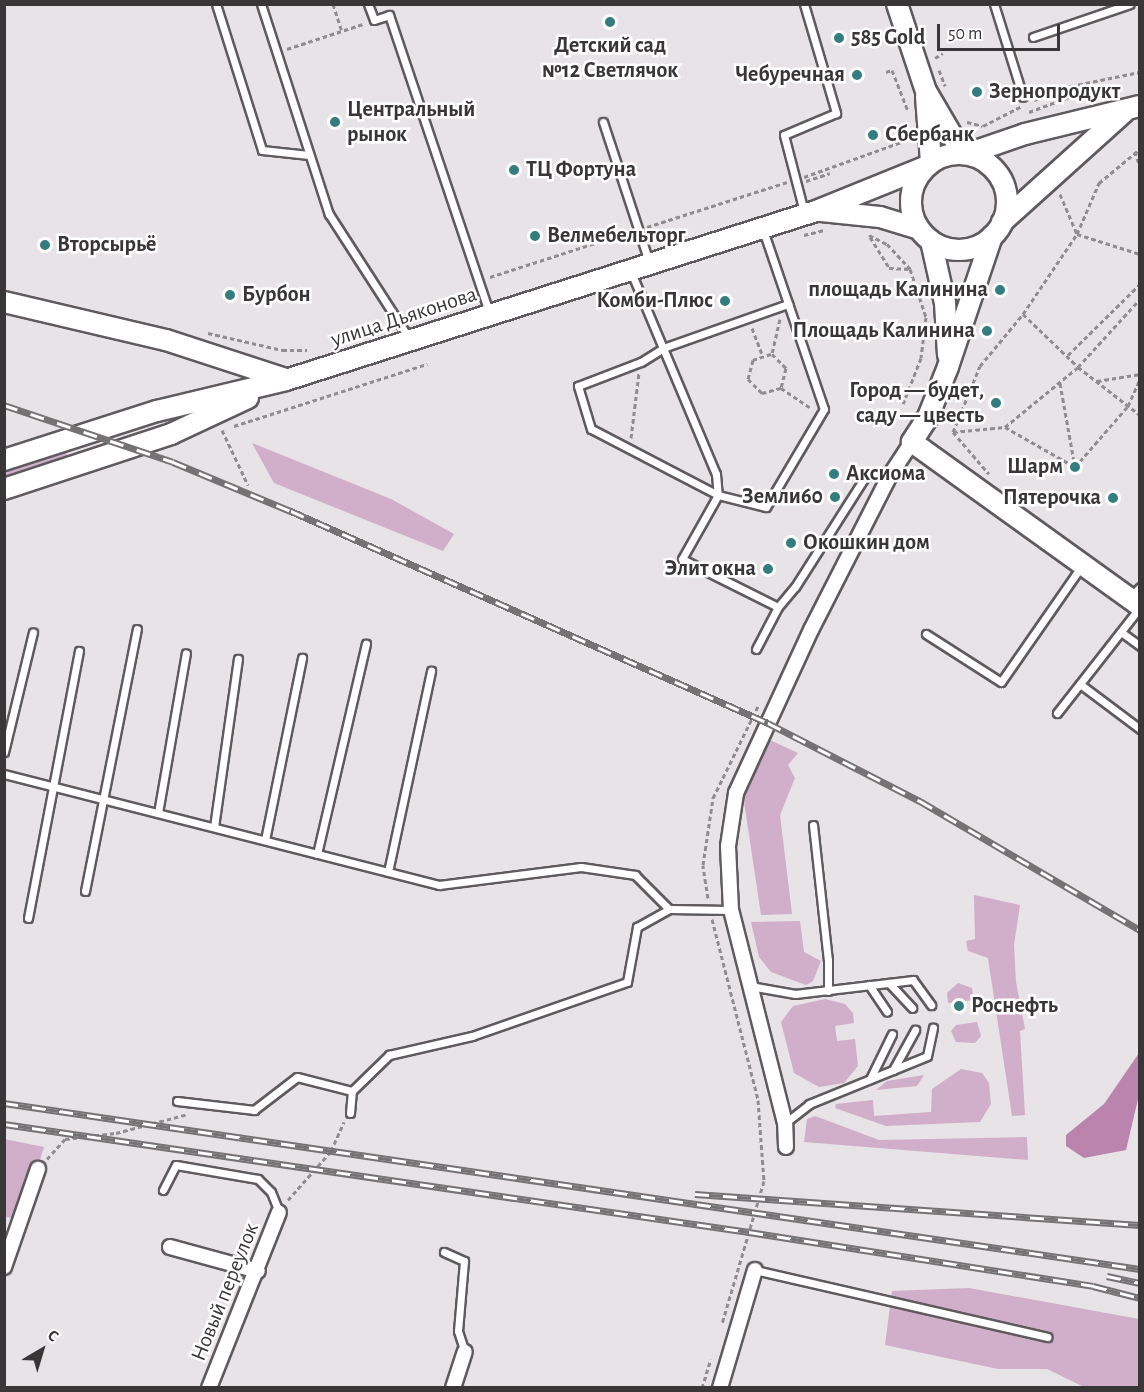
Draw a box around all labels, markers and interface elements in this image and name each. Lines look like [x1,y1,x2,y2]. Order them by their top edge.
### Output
scale bar [940,12,1063,50]
marker: Детский сад №12 Светлячок [603,15,617,29]
place label: 585 Gold [851,25,925,51]
text: 50 m [948,25,982,43]
marker: 585 Gold [832,31,846,45]
place label: Детский сад №12 Светлячок [542,32,678,84]
place label: Чебуречная [735,62,845,88]
marker: Чебуречная [850,68,864,82]
place label: Зернопродукт [989,79,1120,105]
marker: Зернопродукт [970,85,984,99]
place label: Центральный рынок [347,96,475,148]
marker: Центральный рынок [328,115,342,129]
place label: Сбербанк [885,122,974,148]
marker: Сбербанк [866,128,880,142]
place label: ТЦ Фортуна [526,157,636,183]
marker: ТЦ Фортуна [507,163,521,177]
place label: Велмебельторг [547,223,686,249]
marker: Велмебельторг [528,229,542,243]
place label: Вторсырьё [57,232,156,258]
marker: Вторсырьё [38,238,52,252]
place label: площадь Калинина [808,277,988,303]
street label: улица Дьяконова [328,281,480,353]
place label: Бурбон [242,282,311,308]
marker: площадь Калинина [993,283,1007,297]
marker: Бурбон [223,288,237,302]
place label: Комби-Плюс [596,288,713,314]
marker: Комби-Плюс [718,294,732,308]
place label: Площадь Калинина [793,318,975,344]
marker: Площадь Калинина [980,324,994,338]
place label: Город — будет, саду — цвесть [849,377,984,428]
marker: Город — будет, саду — цвесть [989,396,1003,410]
place label: Шарм [1007,454,1063,480]
marker: Шарм [1068,460,1082,474]
place label: Аксиома [846,461,926,487]
marker: Аксиома [827,467,841,481]
place label: Земли60 [742,484,823,510]
place label: Пятерочка [1003,485,1101,511]
marker: Земли60 [828,490,842,504]
marker: Пятерочка [1106,491,1120,505]
place label: Окошкин дом [803,530,930,556]
marker: Окошкин дом [784,536,798,550]
place label: Элит окна [665,556,756,582]
marker: Элит окна [761,562,775,576]
place label: Роснефть [971,993,1058,1019]
marker: Роснефть [952,999,966,1013]
street label: Новый переулок [185,1219,265,1365]
north arrow [12,1320,72,1380]
text: С [45,1327,61,1345]

